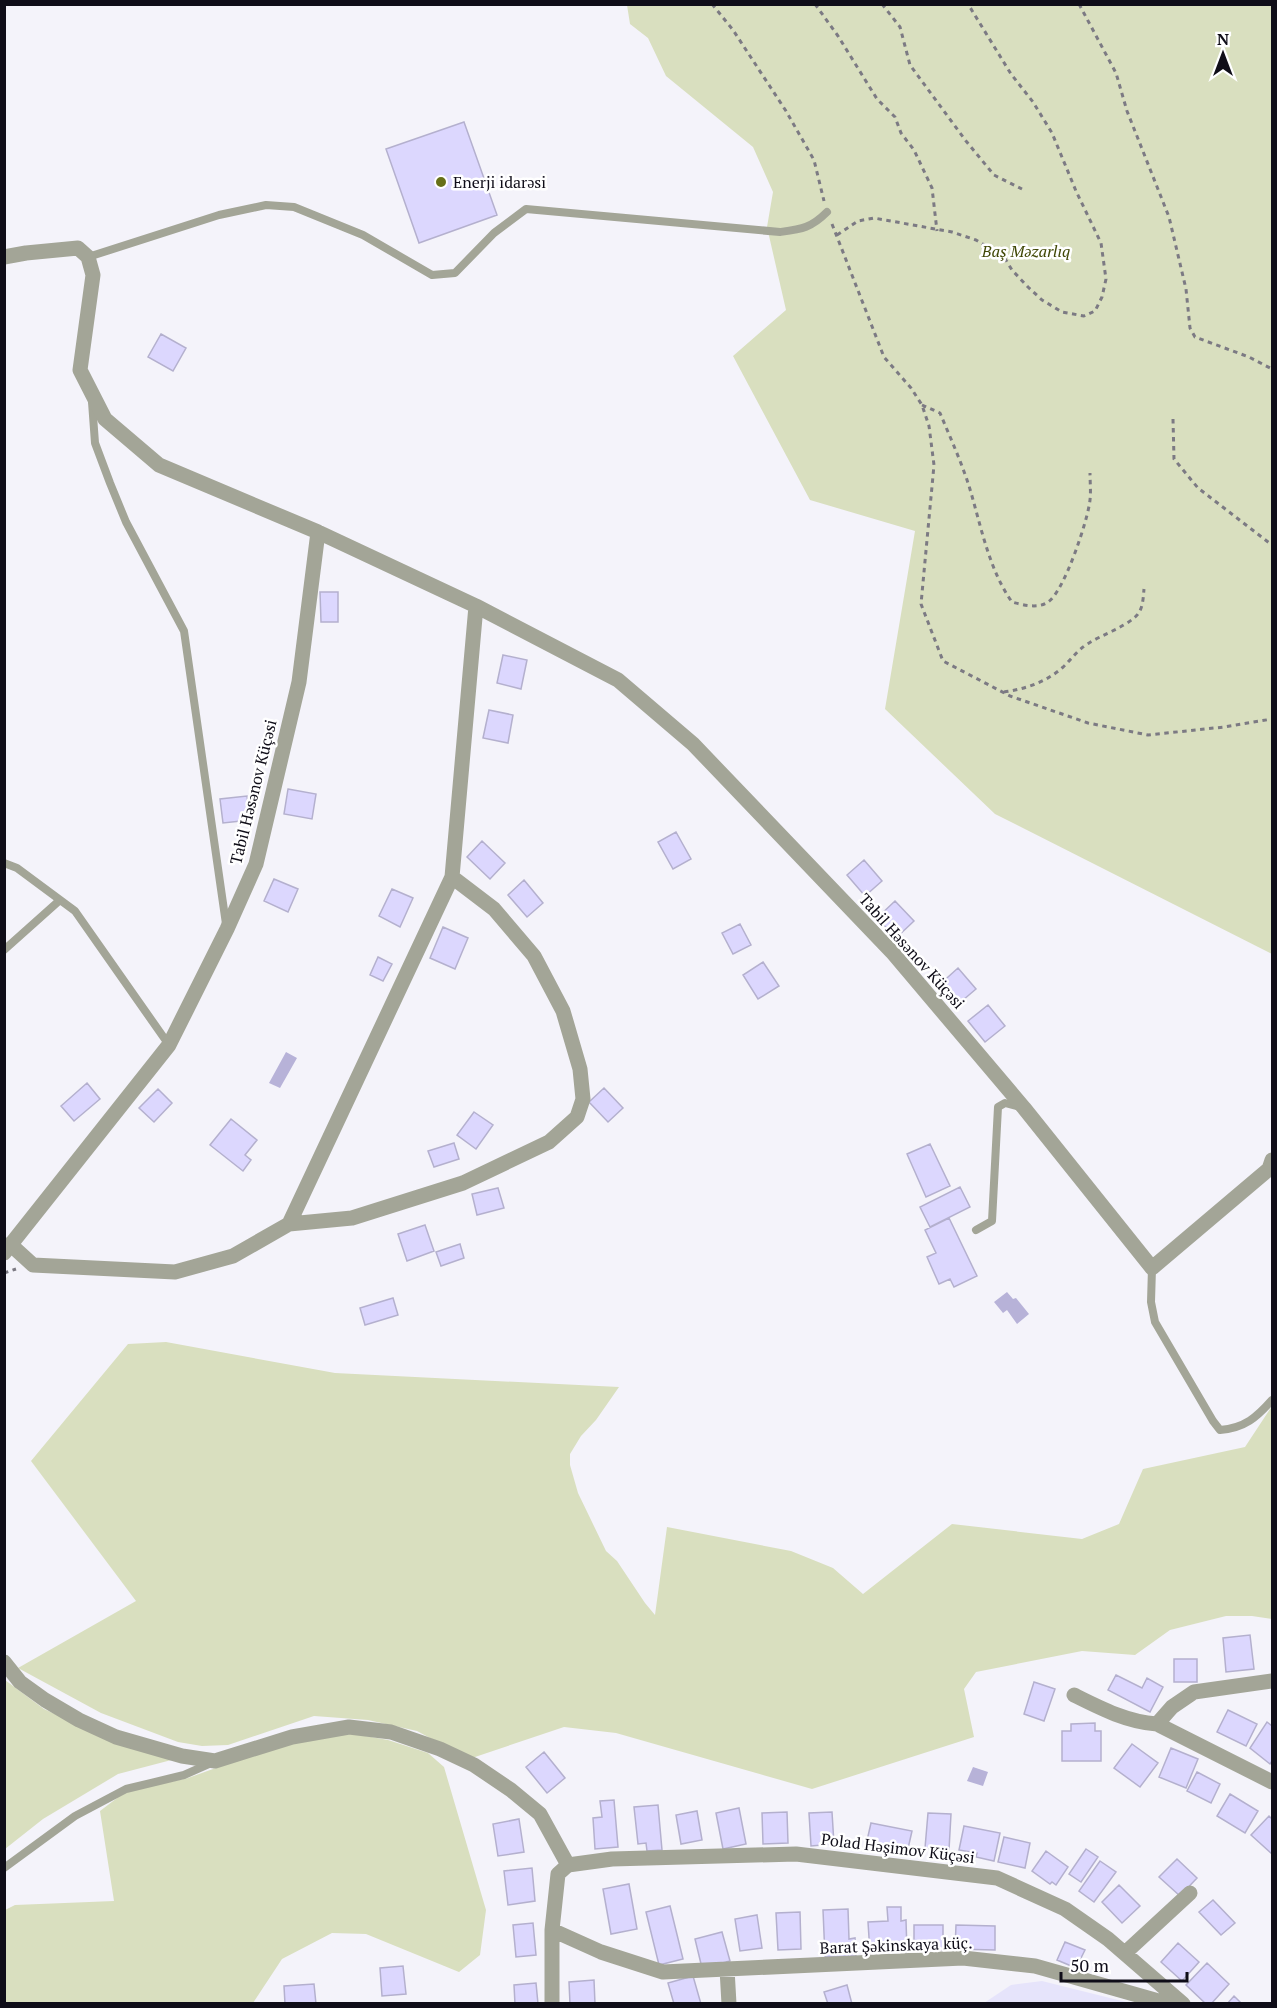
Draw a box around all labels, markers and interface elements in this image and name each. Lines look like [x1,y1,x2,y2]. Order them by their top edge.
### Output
north arrow [1193,24,1253,84]
text: N [1217,28,1229,50]
place label: Enerji idarəsi [453,171,546,193]
marker: Enerji idarəsi [434,175,448,189]
park label: Baş Məzarlıq [981,240,1070,262]
street label: Tabil Həsənov Küçəsi [224,717,282,867]
street label: Tabil Həsənov Küçəsi [854,888,970,1014]
street label: Polad Həşimov Küçəsi [820,1828,976,1868]
street label: Barat Şəkinskaya küç. [819,1931,973,1959]
scale bar [1061,1945,1187,1983]
text: 50 m [1070,1953,1110,1977]

